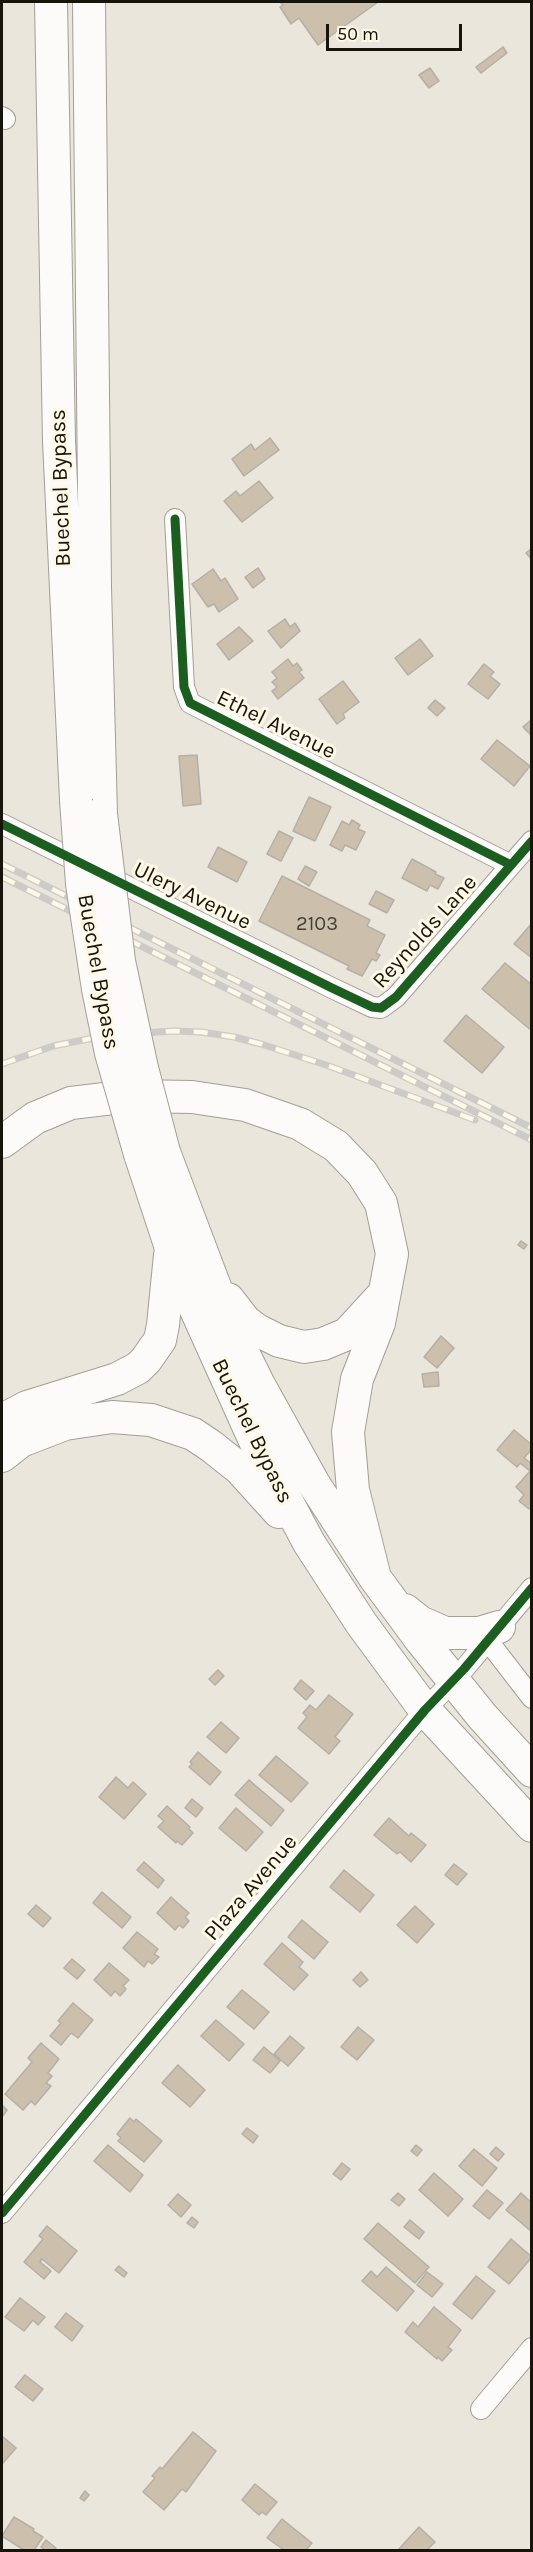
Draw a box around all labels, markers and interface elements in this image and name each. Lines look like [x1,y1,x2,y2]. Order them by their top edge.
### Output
scale bar [329,12,466,50]
text: 50 m [337,23,379,45]
street label: Buechel Bypass [45,409,77,567]
street label: Ethel Avenue [212,685,340,765]
street label: Ulery Avenue [129,856,255,936]
street label: Reynolds Lane [367,870,483,994]
street label: Buechel Bypass [71,892,125,1052]
house number: 2103 [296,912,338,936]
street label: Buechel Bypass [206,1354,298,1508]
street label: Plaza Avenue [199,1829,303,1947]

